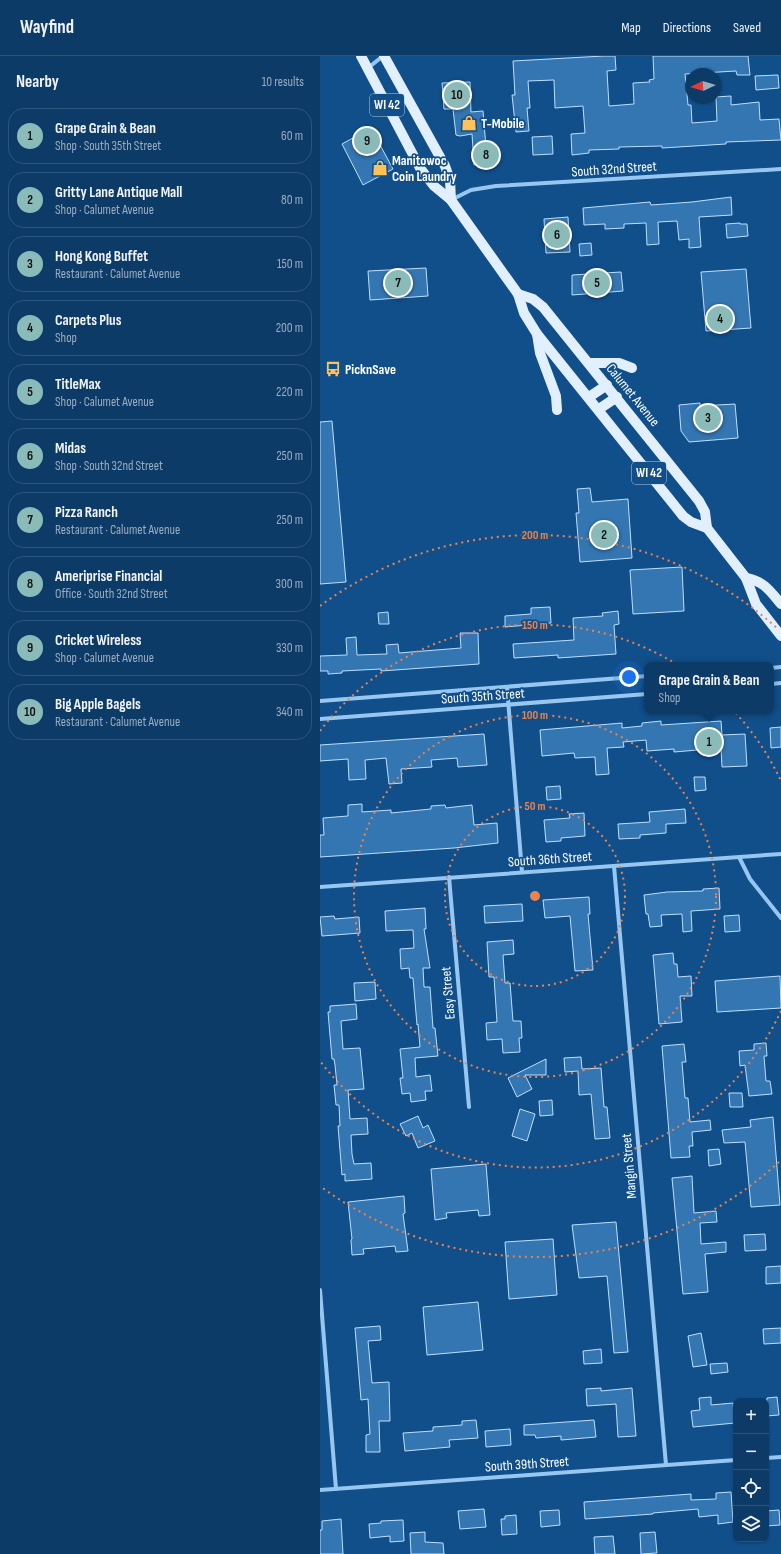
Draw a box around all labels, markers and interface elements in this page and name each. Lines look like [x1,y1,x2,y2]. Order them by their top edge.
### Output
text: Wayfind [20,16,74,39]
text: Map [621,19,641,36]
text: Directions [663,19,711,36]
text: Saved [733,19,761,36]
north arrow [685,68,721,104]
text: Nearby [16,72,59,92]
text: 10 results [262,74,304,90]
pin: 10 [444,80,470,110]
road number: WI 42 [370,94,404,116]
shop icon: T-Mobile [460,114,478,132]
place label: T-Mobile [481,115,524,132]
text: Grape Grain & Bean [55,119,156,138]
pin: 9 [354,126,380,156]
text: 1 [27,128,33,144]
text: 60 m [281,128,303,144]
text: Shop · South 35th Street [55,138,161,154]
pin: 8 [473,140,499,170]
place label: Manitowoc Coin Laundry [392,152,457,185]
street label: South 32nd Street [571,158,657,180]
shop icon: Manitowoc Coin Laundry [371,159,389,177]
text: Gritty Lane Antique Mall [55,183,182,202]
text: 2 [27,192,33,208]
text: 80 m [281,192,303,208]
text: Shop · Calumet Avenue [55,202,154,218]
pin: 6 [544,220,570,250]
text: Hong Kong Buffet [55,247,148,266]
text: 3 [27,256,33,272]
text: 150 m [277,256,303,272]
text: Restaurant · Calumet Avenue [55,266,180,282]
pin: 7 [385,268,411,298]
pin: 5 [584,268,610,298]
pin: 4 [707,304,733,334]
text: Carpets Plus [55,311,121,330]
text: 4 [27,320,33,336]
text: 200 m [276,320,303,336]
text: Shop [55,330,77,346]
bus stop icon: PicknSave [324,360,342,378]
street label: Calumet Avenue [603,360,663,430]
place label: PicknSave [345,361,396,378]
text: TitleMax [55,375,101,394]
text: 5 [27,384,33,400]
text: 220 m [276,384,303,400]
text: Shop · Calumet Avenue [55,394,154,410]
pin: 3 [695,403,721,433]
text: Midas [55,439,86,458]
text: 6 [27,448,33,464]
text: 250 m [276,448,303,464]
text: Shop · South 32nd Street [55,458,163,474]
road number: WI 42 [632,462,666,484]
text: Pizza Ranch [55,503,118,522]
text: 7 [27,512,33,528]
text: 250 m [276,512,303,528]
pin: 2 [591,520,617,550]
text: Restaurant · Calumet Avenue [55,522,180,538]
text: 200 m [522,528,548,543]
text: Ameriprise Financial [55,567,162,586]
text: 8 [27,576,33,592]
text: 300 m [276,576,303,592]
text: Office · South 32nd Street [55,586,168,602]
text: 150 m [522,618,548,633]
text: Cricket Wireless [55,631,142,650]
text: 9 [27,640,33,656]
text: 330 m [276,640,303,656]
text: Shop · Calumet Avenue [55,650,154,666]
popup [644,662,774,714]
your location [619,667,639,687]
text: Grape Grain & Bean [659,671,759,690]
street label: South 35th Street [441,685,525,707]
text: Shop [659,690,680,706]
text: Big Apple Bagels [55,695,141,714]
text: 10 [24,704,36,720]
text: 340 m [276,704,303,720]
text: 100 m [522,708,548,723]
text: Restaurant · Calumet Avenue [55,714,180,730]
pin: 1 [696,727,722,757]
text: 50 m [525,799,545,814]
street label: South 36th Street [507,848,593,870]
centre of rings [528,889,542,903]
street label: Easy Street [437,966,459,1020]
street label: Mangin Street [618,1133,640,1199]
map controls [733,1398,769,1542]
button: + [733,1398,769,1434]
button: − [733,1434,769,1470]
street label: South 39th Street [484,1453,570,1475]
button: locate [733,1470,769,1506]
button: layers [733,1506,769,1542]

